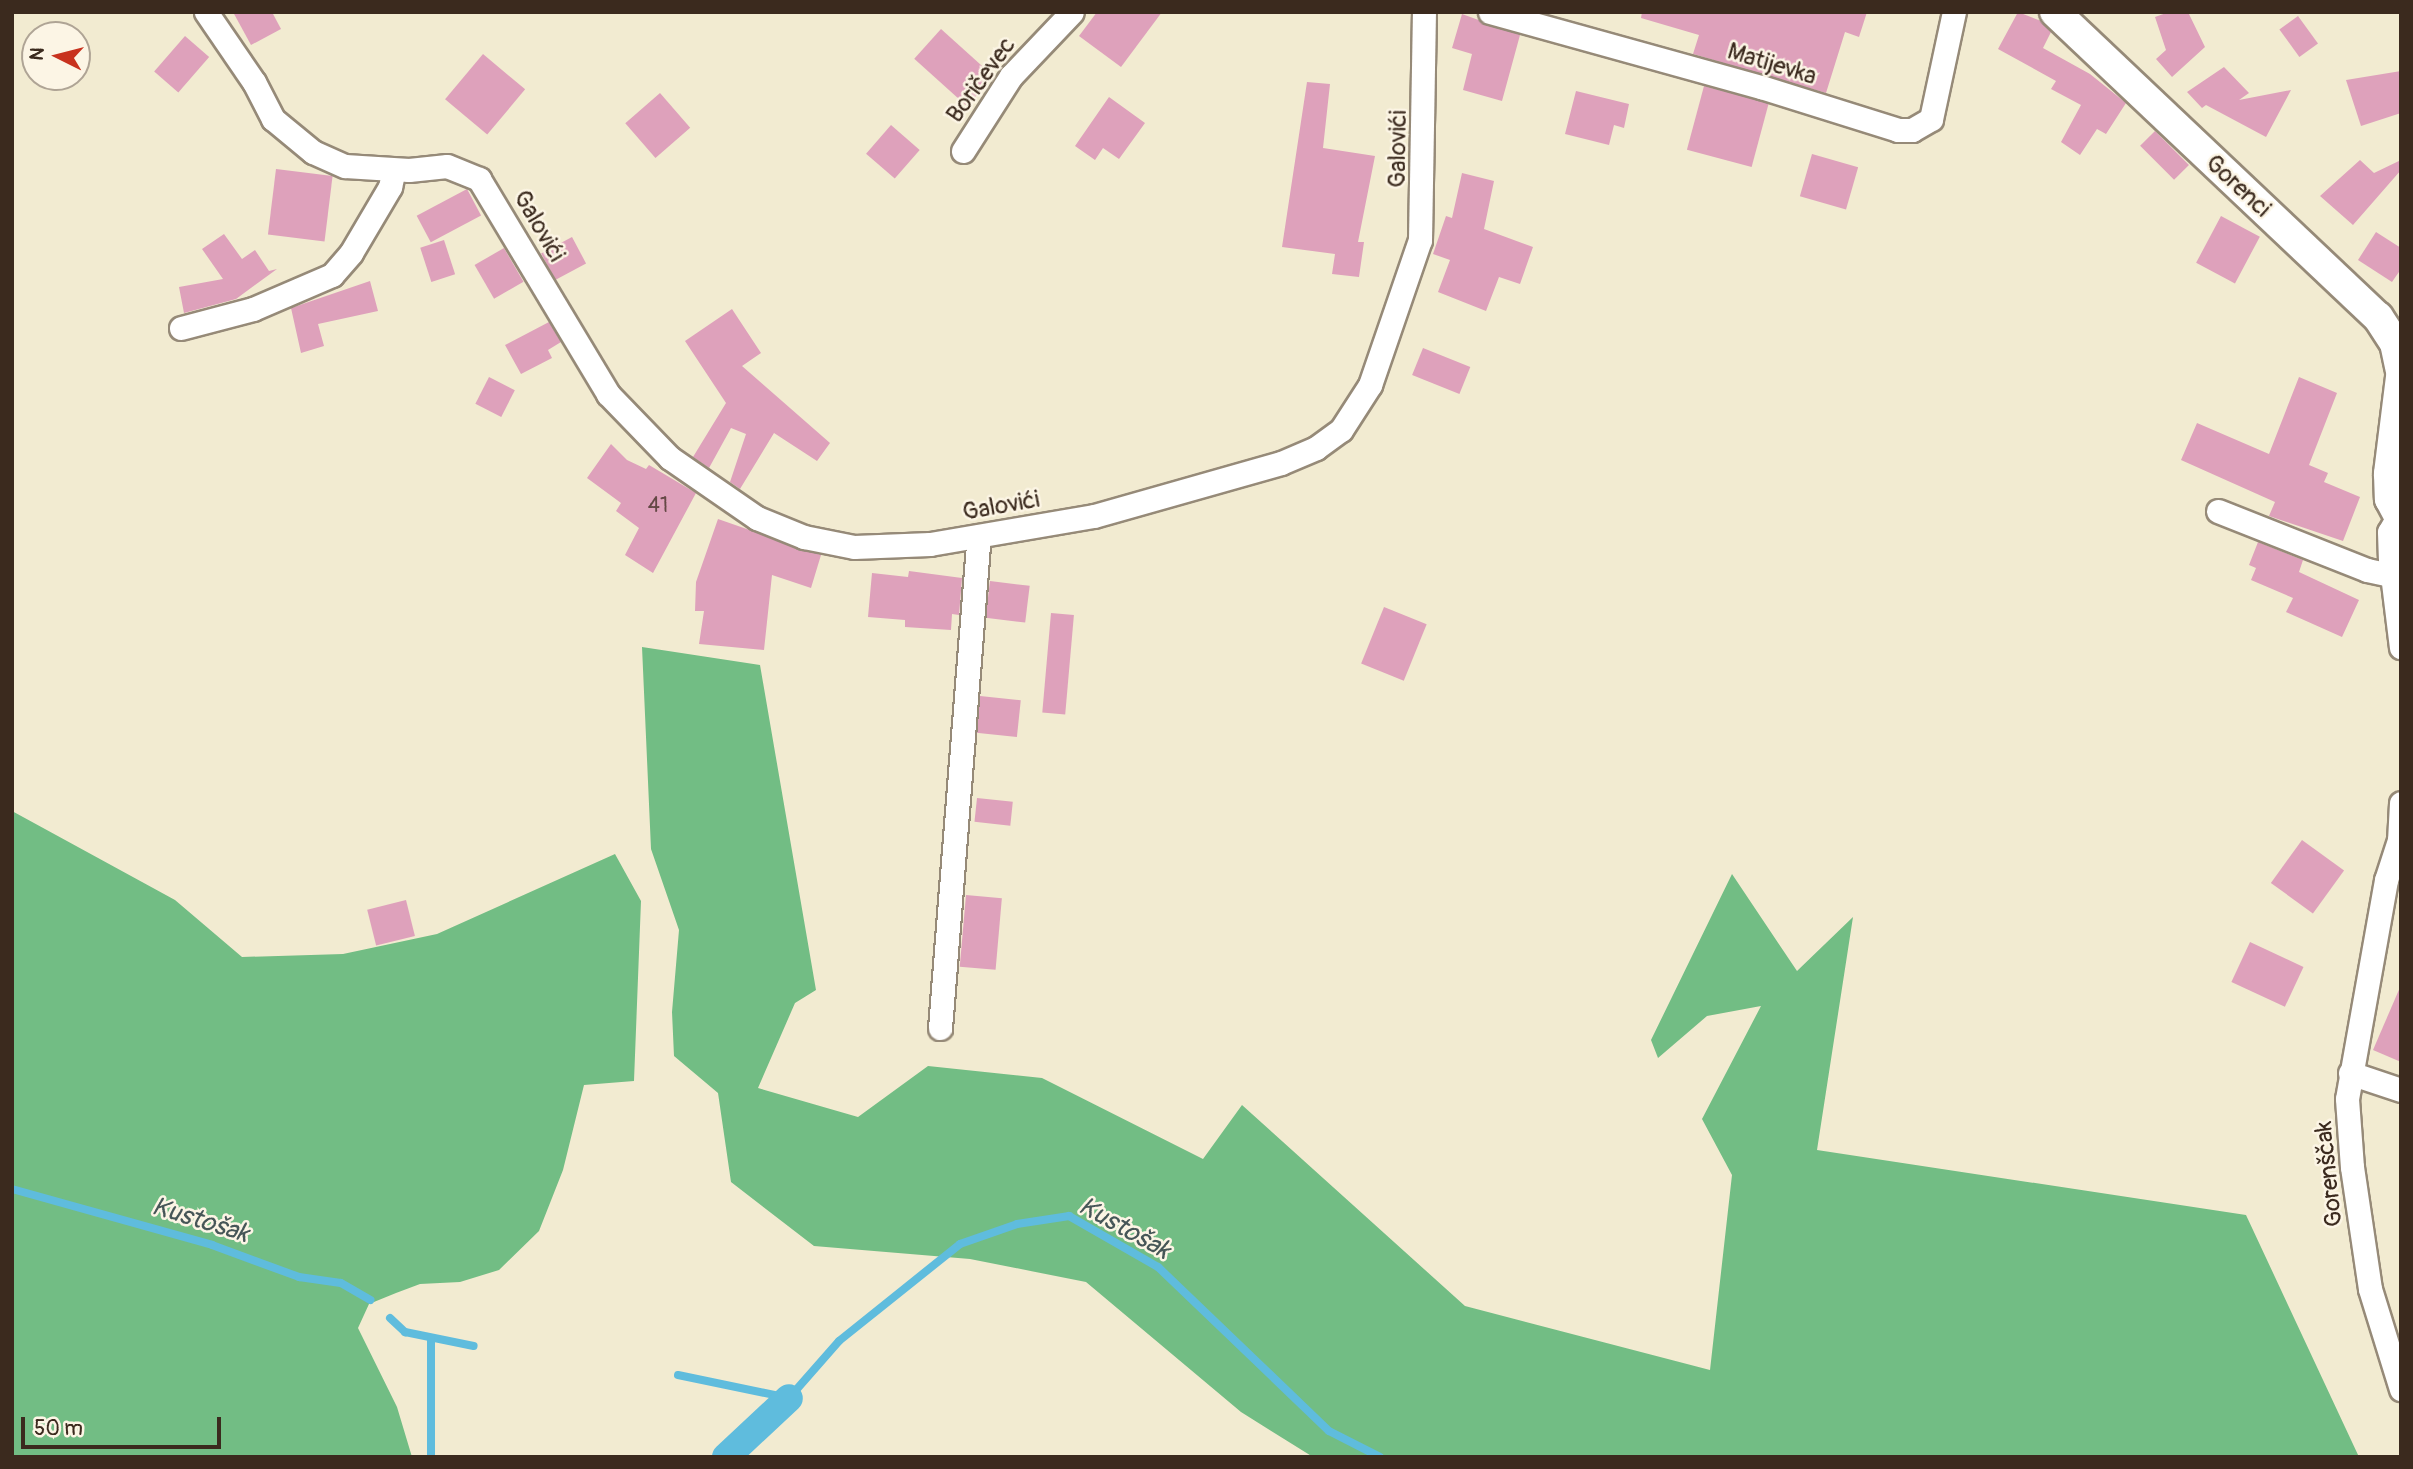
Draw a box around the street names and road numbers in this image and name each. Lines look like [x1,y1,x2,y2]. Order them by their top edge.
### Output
street label: Boričevec [940,32,1022,128]
street label: Matijevka [1724,37,1820,91]
street label: Galovići [1383,110,1413,188]
street label: Gorenci [2200,149,2276,223]
street label: Galovići [507,185,571,267]
street label: Galovići [960,485,1042,527]
street label: Gorenščak [2309,1120,2349,1228]

